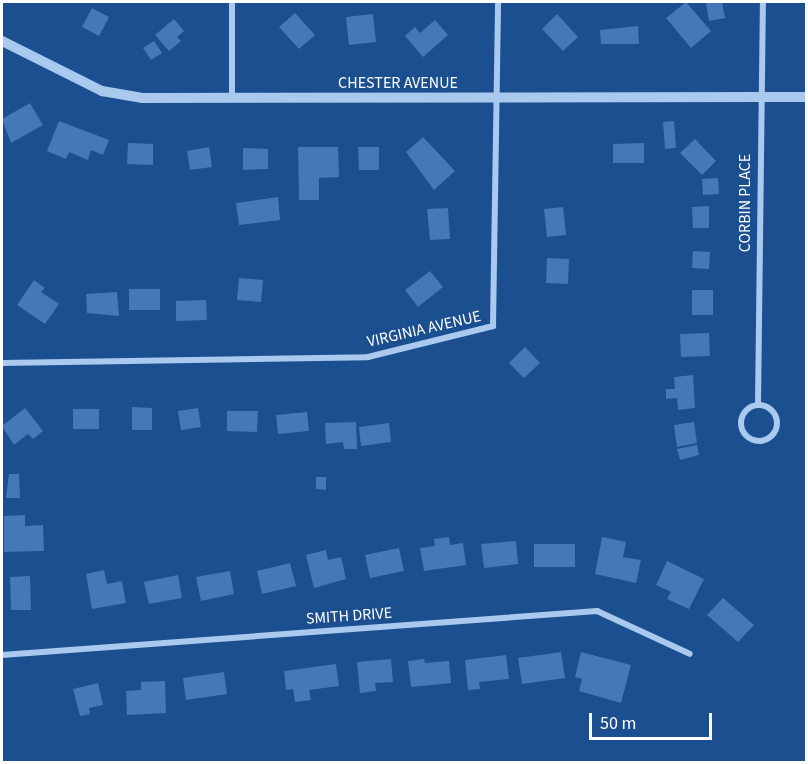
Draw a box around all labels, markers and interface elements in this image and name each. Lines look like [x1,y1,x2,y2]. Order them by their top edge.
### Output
street label: CHESTER AVENUE [338,73,458,93]
street label: CORBIN PLACE [735,154,755,252]
street label: VIRGINIA AVENUE [365,307,483,351]
street label: SMITH DRIVE [305,603,393,629]
scale bar [592,701,715,739]
text: 50 m [600,711,636,736]

